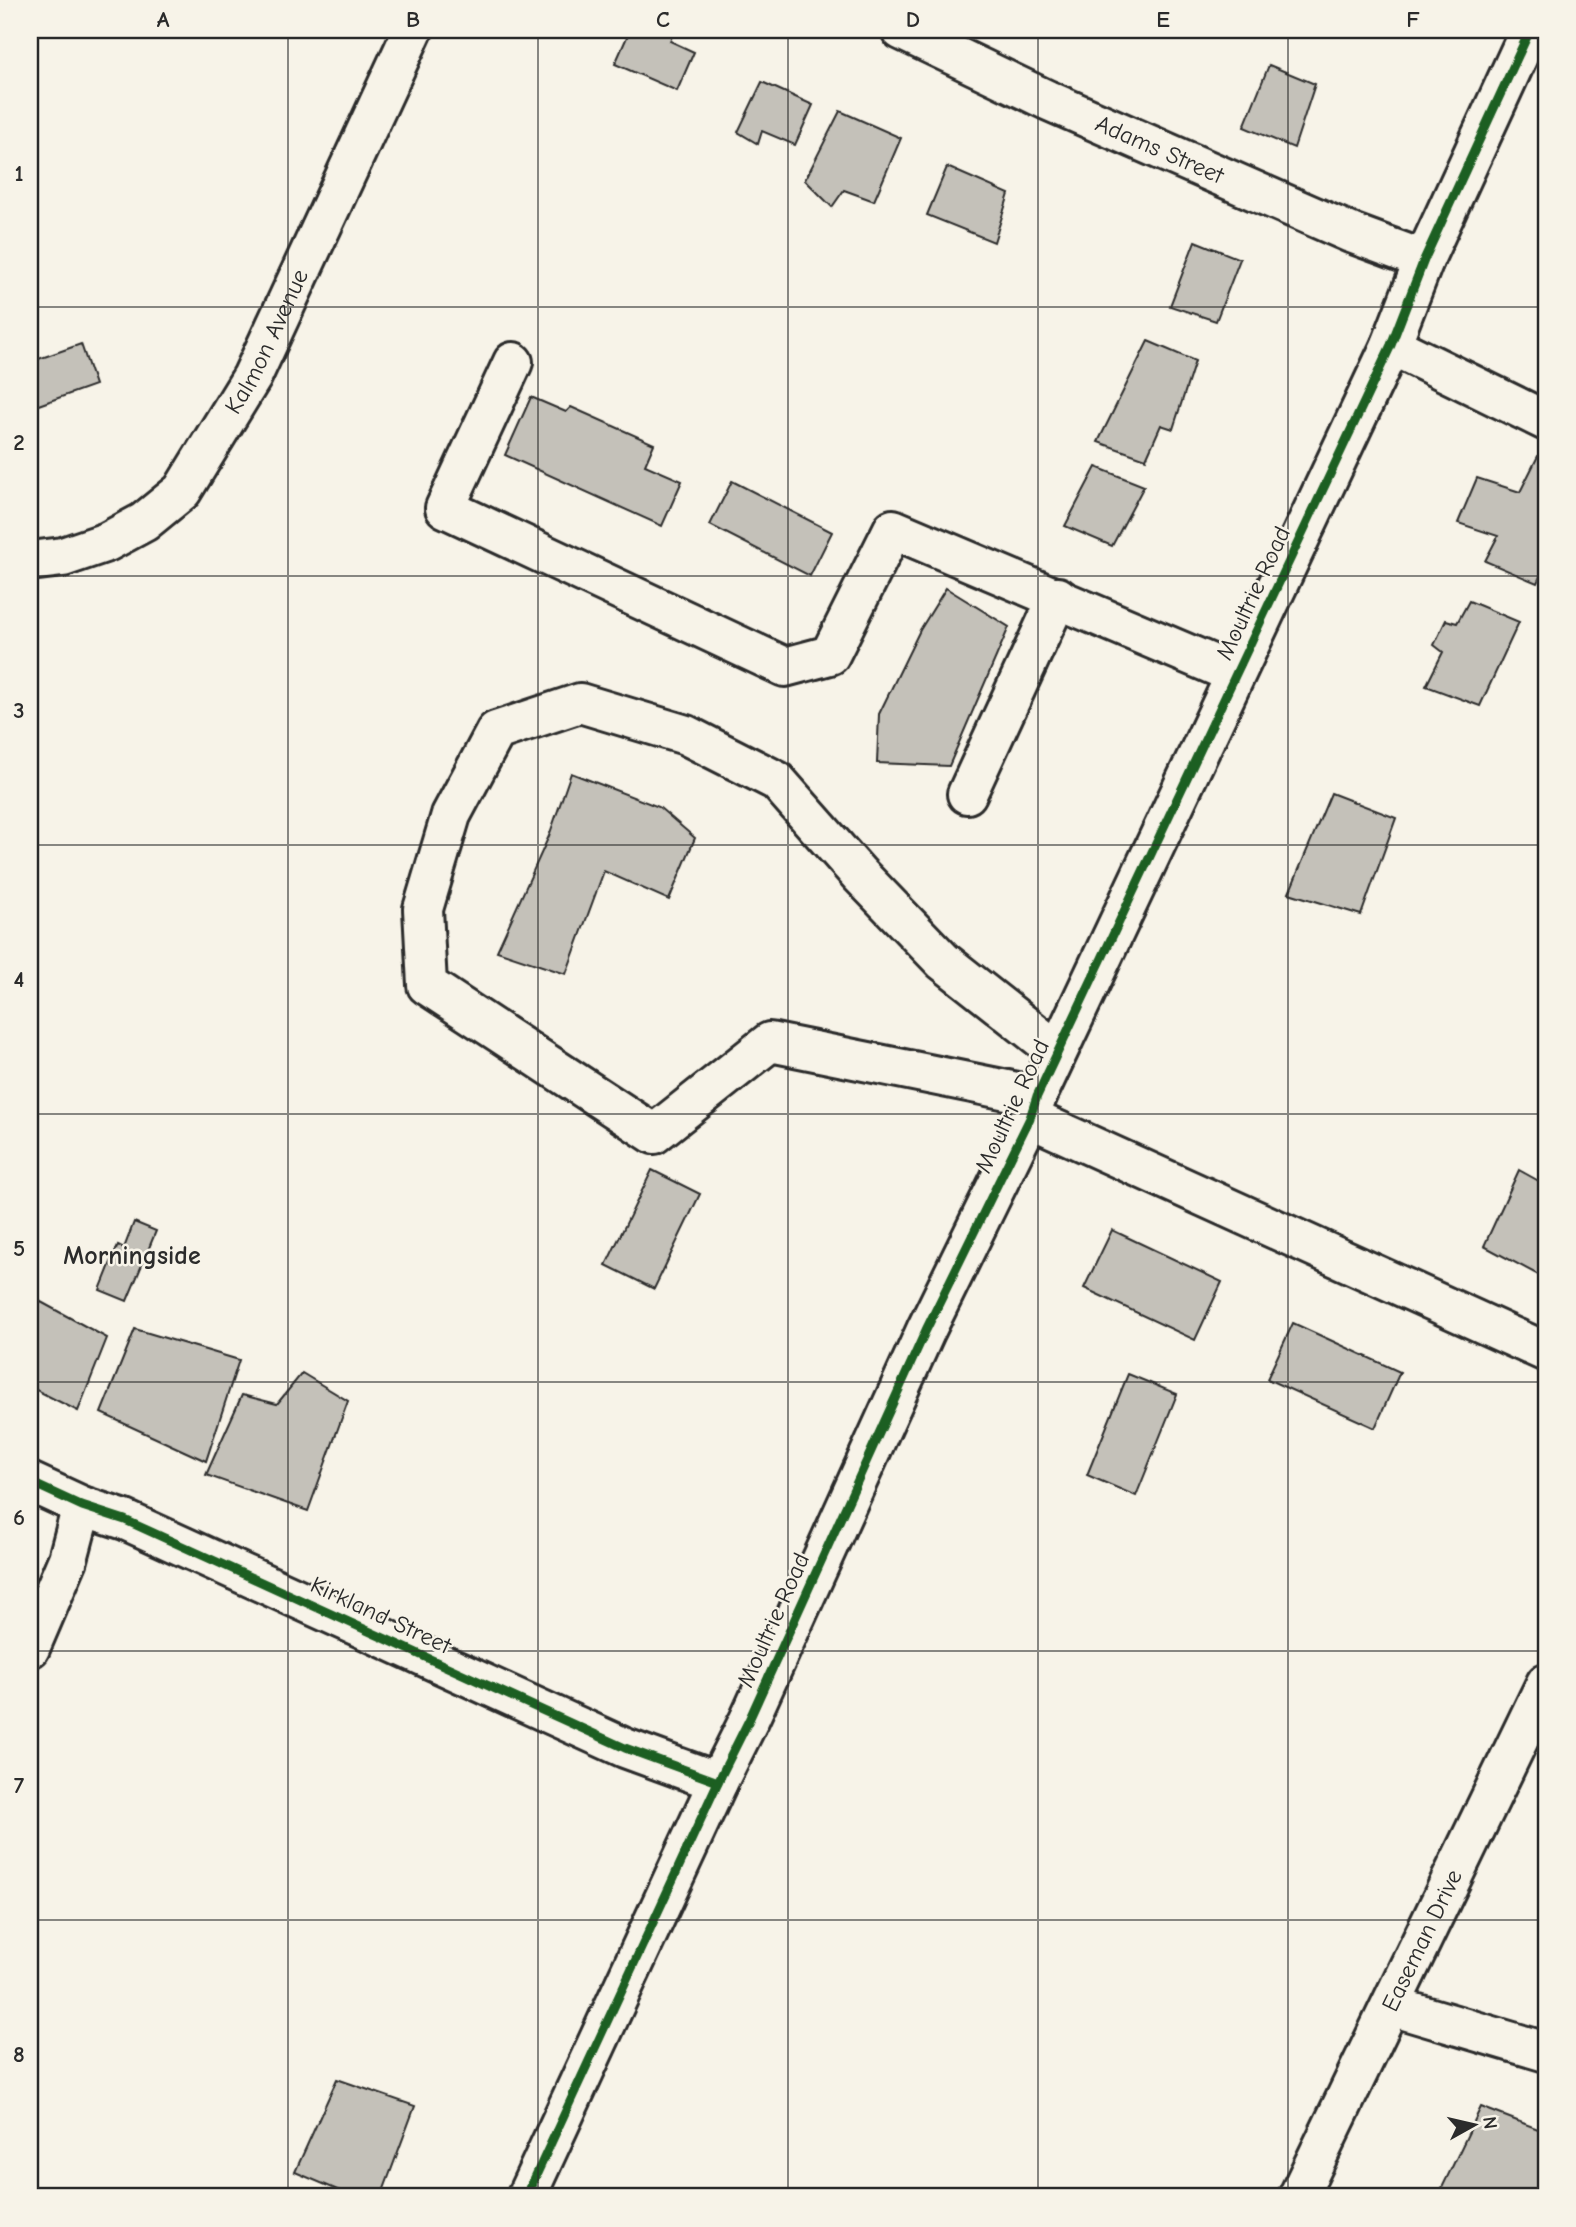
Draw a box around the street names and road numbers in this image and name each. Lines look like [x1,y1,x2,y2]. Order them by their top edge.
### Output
street label: Adams Street [1091,109,1229,190]
street label: Kalmon Avenue [219,265,314,419]
street label: Moultrie Road [1210,522,1296,664]
street label: Moultrie Road [969,1035,1055,1177]
street label: Moultrie Road [731,1549,815,1691]
street label: Kirkland Street [306,1570,457,1660]
street label: Easeman Drive [1376,1865,1468,2016]

